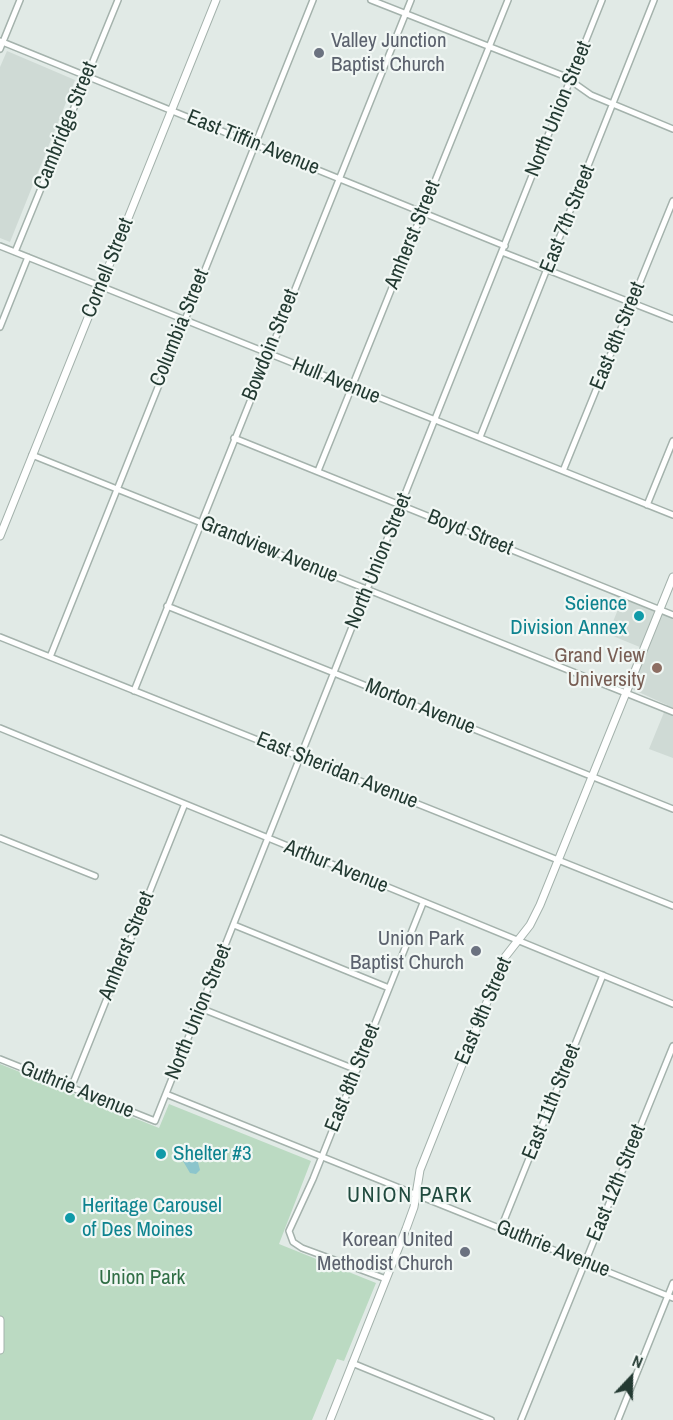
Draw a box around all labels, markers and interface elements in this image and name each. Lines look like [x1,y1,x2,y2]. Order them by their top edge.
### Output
place label: Valley Junction Baptist Church [331,28,447,78]
street label: North Union Street [520,38,598,180]
marker: Valley Junction Baptist Church [312,46,326,60]
street label: Cambridge Street [29,58,103,194]
street label: East Tiffin Avenue [183,105,323,181]
street label: East 7th Street [535,161,601,277]
street label: Amherst Street [380,177,446,293]
street label: Cornell Street [77,214,139,322]
street label: Columbia Street [145,266,215,390]
street label: East 8th Street [585,278,651,394]
street label: Bowdoin Street [237,286,305,404]
street label: Hull Avenue [288,352,384,410]
street label: North Union Street [340,490,418,632]
street label: Boyd Street [424,504,516,562]
street label: Grandview Avenue [197,511,341,589]
place label: Science Division Annex [510,591,627,641]
marker: Science Division Annex [632,609,646,623]
place label: Grand View University [554,643,645,693]
marker: Grand View University [650,661,664,675]
street label: Morton Avenue [361,673,479,741]
street label: East Sheridan Avenue [253,727,421,815]
street label: Arthur Avenue [280,835,392,899]
street label: Amherst Street [94,888,160,1004]
place label: Union Park Baptist Church [350,926,464,976]
street label: North Union Street [160,941,238,1083]
marker: Union Park Baptist Church [469,944,483,958]
street label: East 9th Street [450,954,518,1068]
street label: East 8th Street [320,1020,386,1136]
street label: East 11th Street [517,1041,587,1163]
street label: Guthrie Avenue [16,1056,138,1124]
street label: East 12th Street [582,1121,652,1245]
place label: Shelter #3 [173,1141,251,1167]
marker: Shelter #3 [154,1147,168,1161]
district label: UNION PARK [347,1183,473,1209]
place label: Heritage Carousel of Des Moines [82,1193,222,1243]
marker: Heritage Carousel of Des Moines [63,1211,77,1225]
street label: Guthrie Avenue [492,1215,614,1283]
place label: Korean United Methodist Church [317,1227,453,1277]
marker: Korean United Methodist Church [458,1245,472,1259]
park label: Union Park [99,1265,185,1291]
north arrow [601,1348,661,1408]
text: N [629,1349,646,1373]

